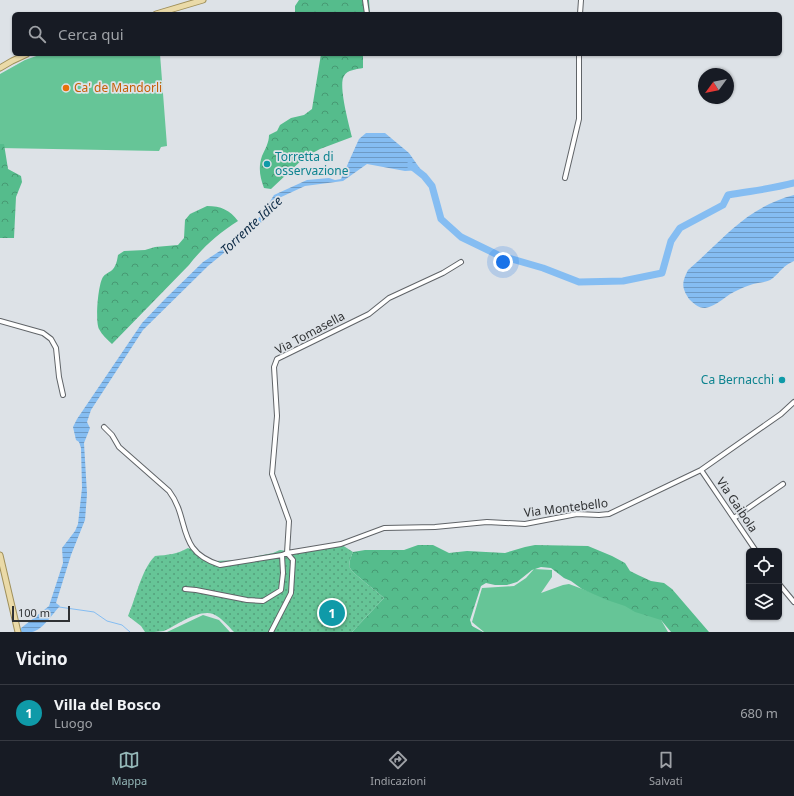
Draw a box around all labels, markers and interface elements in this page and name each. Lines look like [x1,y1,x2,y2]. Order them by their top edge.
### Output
search box [12,12,782,56]
icon: search [26,23,48,45]
text: Cerca qui [58,24,124,44]
north arrow [698,68,734,104]
place label: Ca' de Mandorli [74,79,162,96]
marker: Ca' de Mandorli [61,83,71,93]
place label: Torretta di osservazione [275,148,349,179]
marker: Torretta di osservazione [262,159,272,169]
water label: Torrente Idice [216,191,286,258]
your location [493,252,513,272]
street label: Via Tomasella [272,307,348,358]
place label: Ca Bernacchi [701,371,774,388]
marker: Ca Bernacchi [777,375,787,385]
street label: Via Gaibola [713,474,762,536]
street label: Via Montebello [523,494,609,521]
map controls [746,548,782,620]
button: locate [746,548,782,584]
button: layers [746,584,782,620]
pin: 1 [319,598,345,628]
scale bar [12,604,70,623]
text: 100 m [18,605,50,620]
text: Vicino [16,647,68,670]
text: Villa del Bosco [54,694,161,714]
text: 1 [25,704,33,722]
text: 680 m [740,704,778,722]
text: Luogo [54,714,93,732]
tab: Mappa [111,749,147,788]
tab: Indicazioni [370,749,426,788]
tab: Salvati [649,749,683,788]

